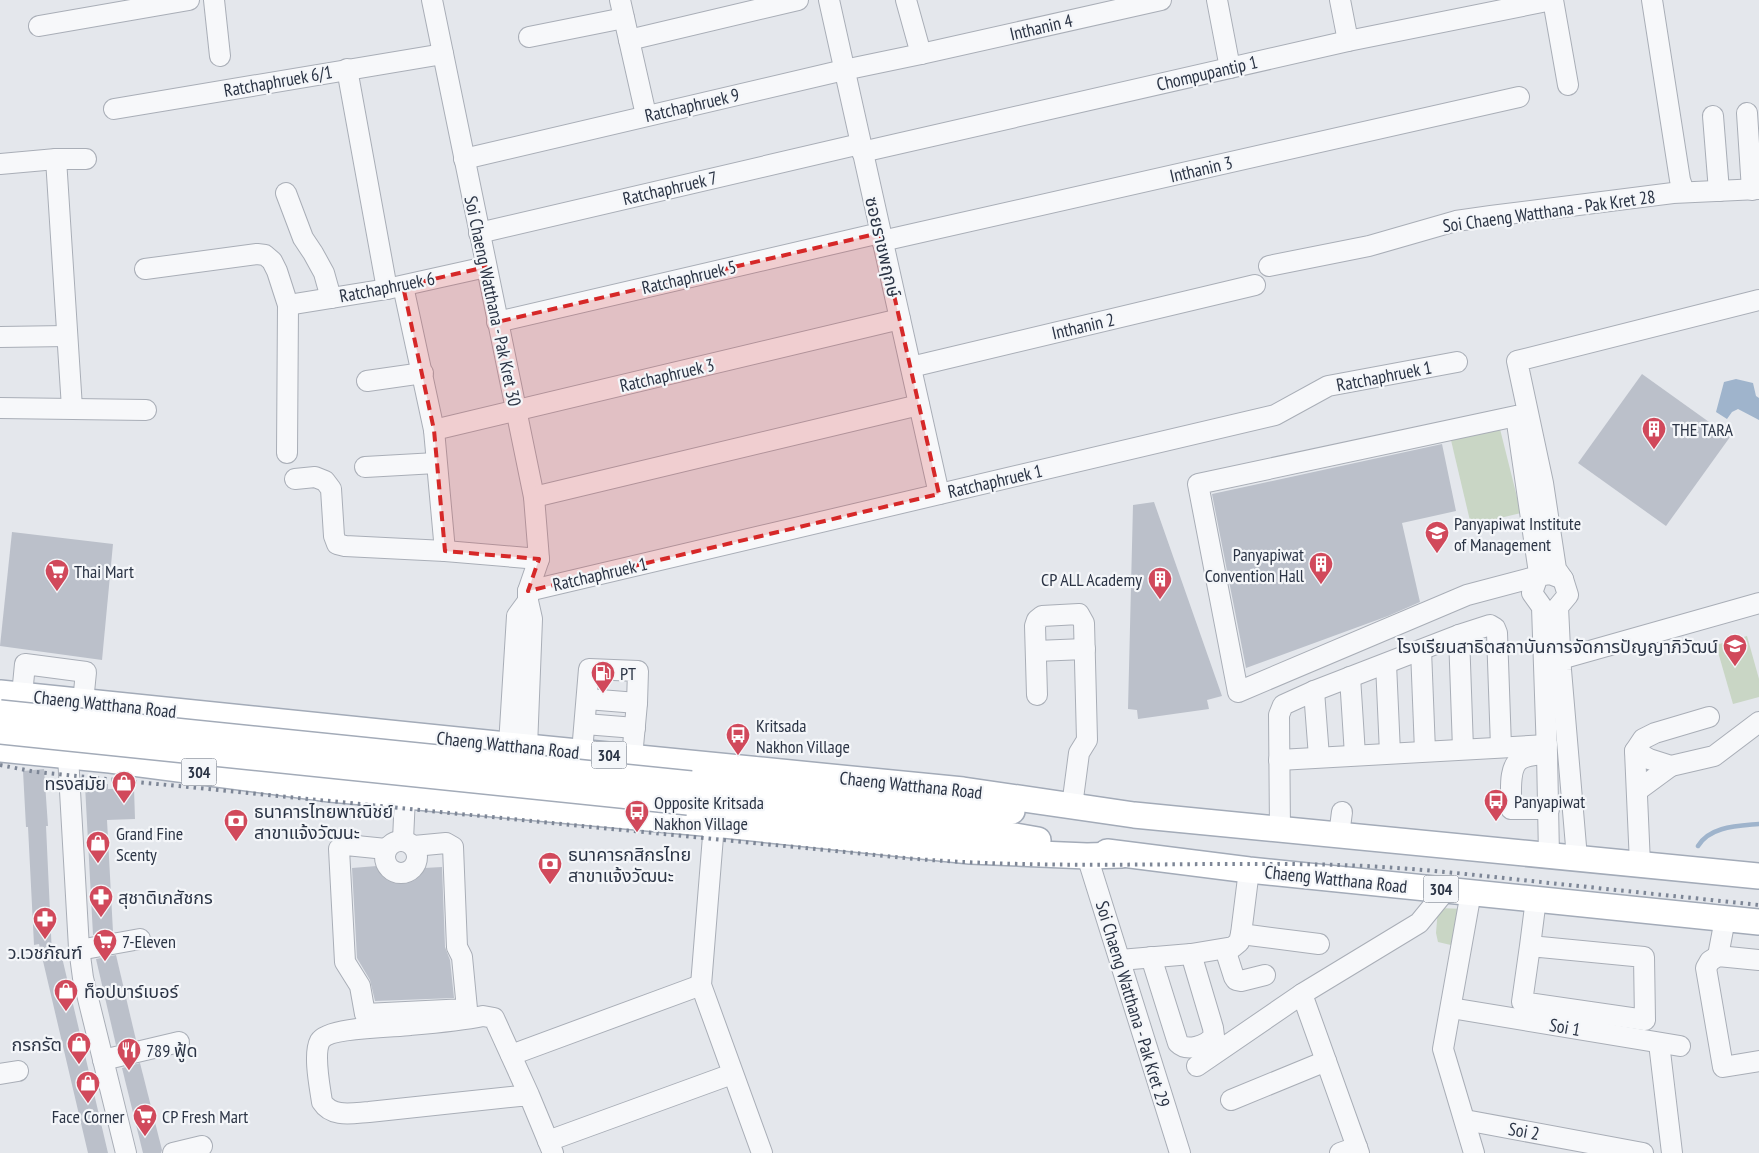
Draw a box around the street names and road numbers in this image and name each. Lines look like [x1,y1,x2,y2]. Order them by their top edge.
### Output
street label: Inthanin 4 [1007,9,1075,45]
street label: Chompupantip 1 [1154,50,1260,96]
street label: Ratchaphruek 6/1 [222,60,334,102]
street label: Ratchaphruek 9 [642,83,742,127]
street label: Inthanin 3 [1167,151,1235,187]
street label: Ratchaphruek 7 [620,166,720,210]
street label: Soi Chaeng Watthana - Pak Kret 28 [1441,185,1657,237]
street label: Soi Chaeng Watthana - Pak Kret 30 [459,194,527,408]
street label: ซอยราชพฤกษ์ [860,194,906,300]
street label: Ratchaphruek 5 [639,255,739,299]
street label: Ratchaphruek 6 [337,266,437,308]
street label: Inthanin 2 [1049,308,1117,344]
street label: Ratchaphruek 3 [617,353,717,397]
street label: Ratchaphruek 1 [1334,355,1434,397]
street label: Ratchaphruek 1 [945,459,1045,503]
street label: Ratchaphruek 1 [550,552,650,596]
street label: Chaeng Watthana Road [33,685,177,723]
street label: Chaeng Watthana Road [436,726,580,764]
road number: 304 [592,742,626,768]
road number: 304 [182,759,216,786]
street label: Chaeng Watthana Road [839,766,983,804]
street label: Chaeng Watthana Road [1264,860,1408,898]
road number: 304 [1424,876,1458,902]
street label: Soi Chaeng Watthana - Pak Kret 29 [1091,898,1175,1110]
street label: Soi 1 [1548,1013,1582,1041]
street label: Soi 2 [1507,1117,1541,1145]

